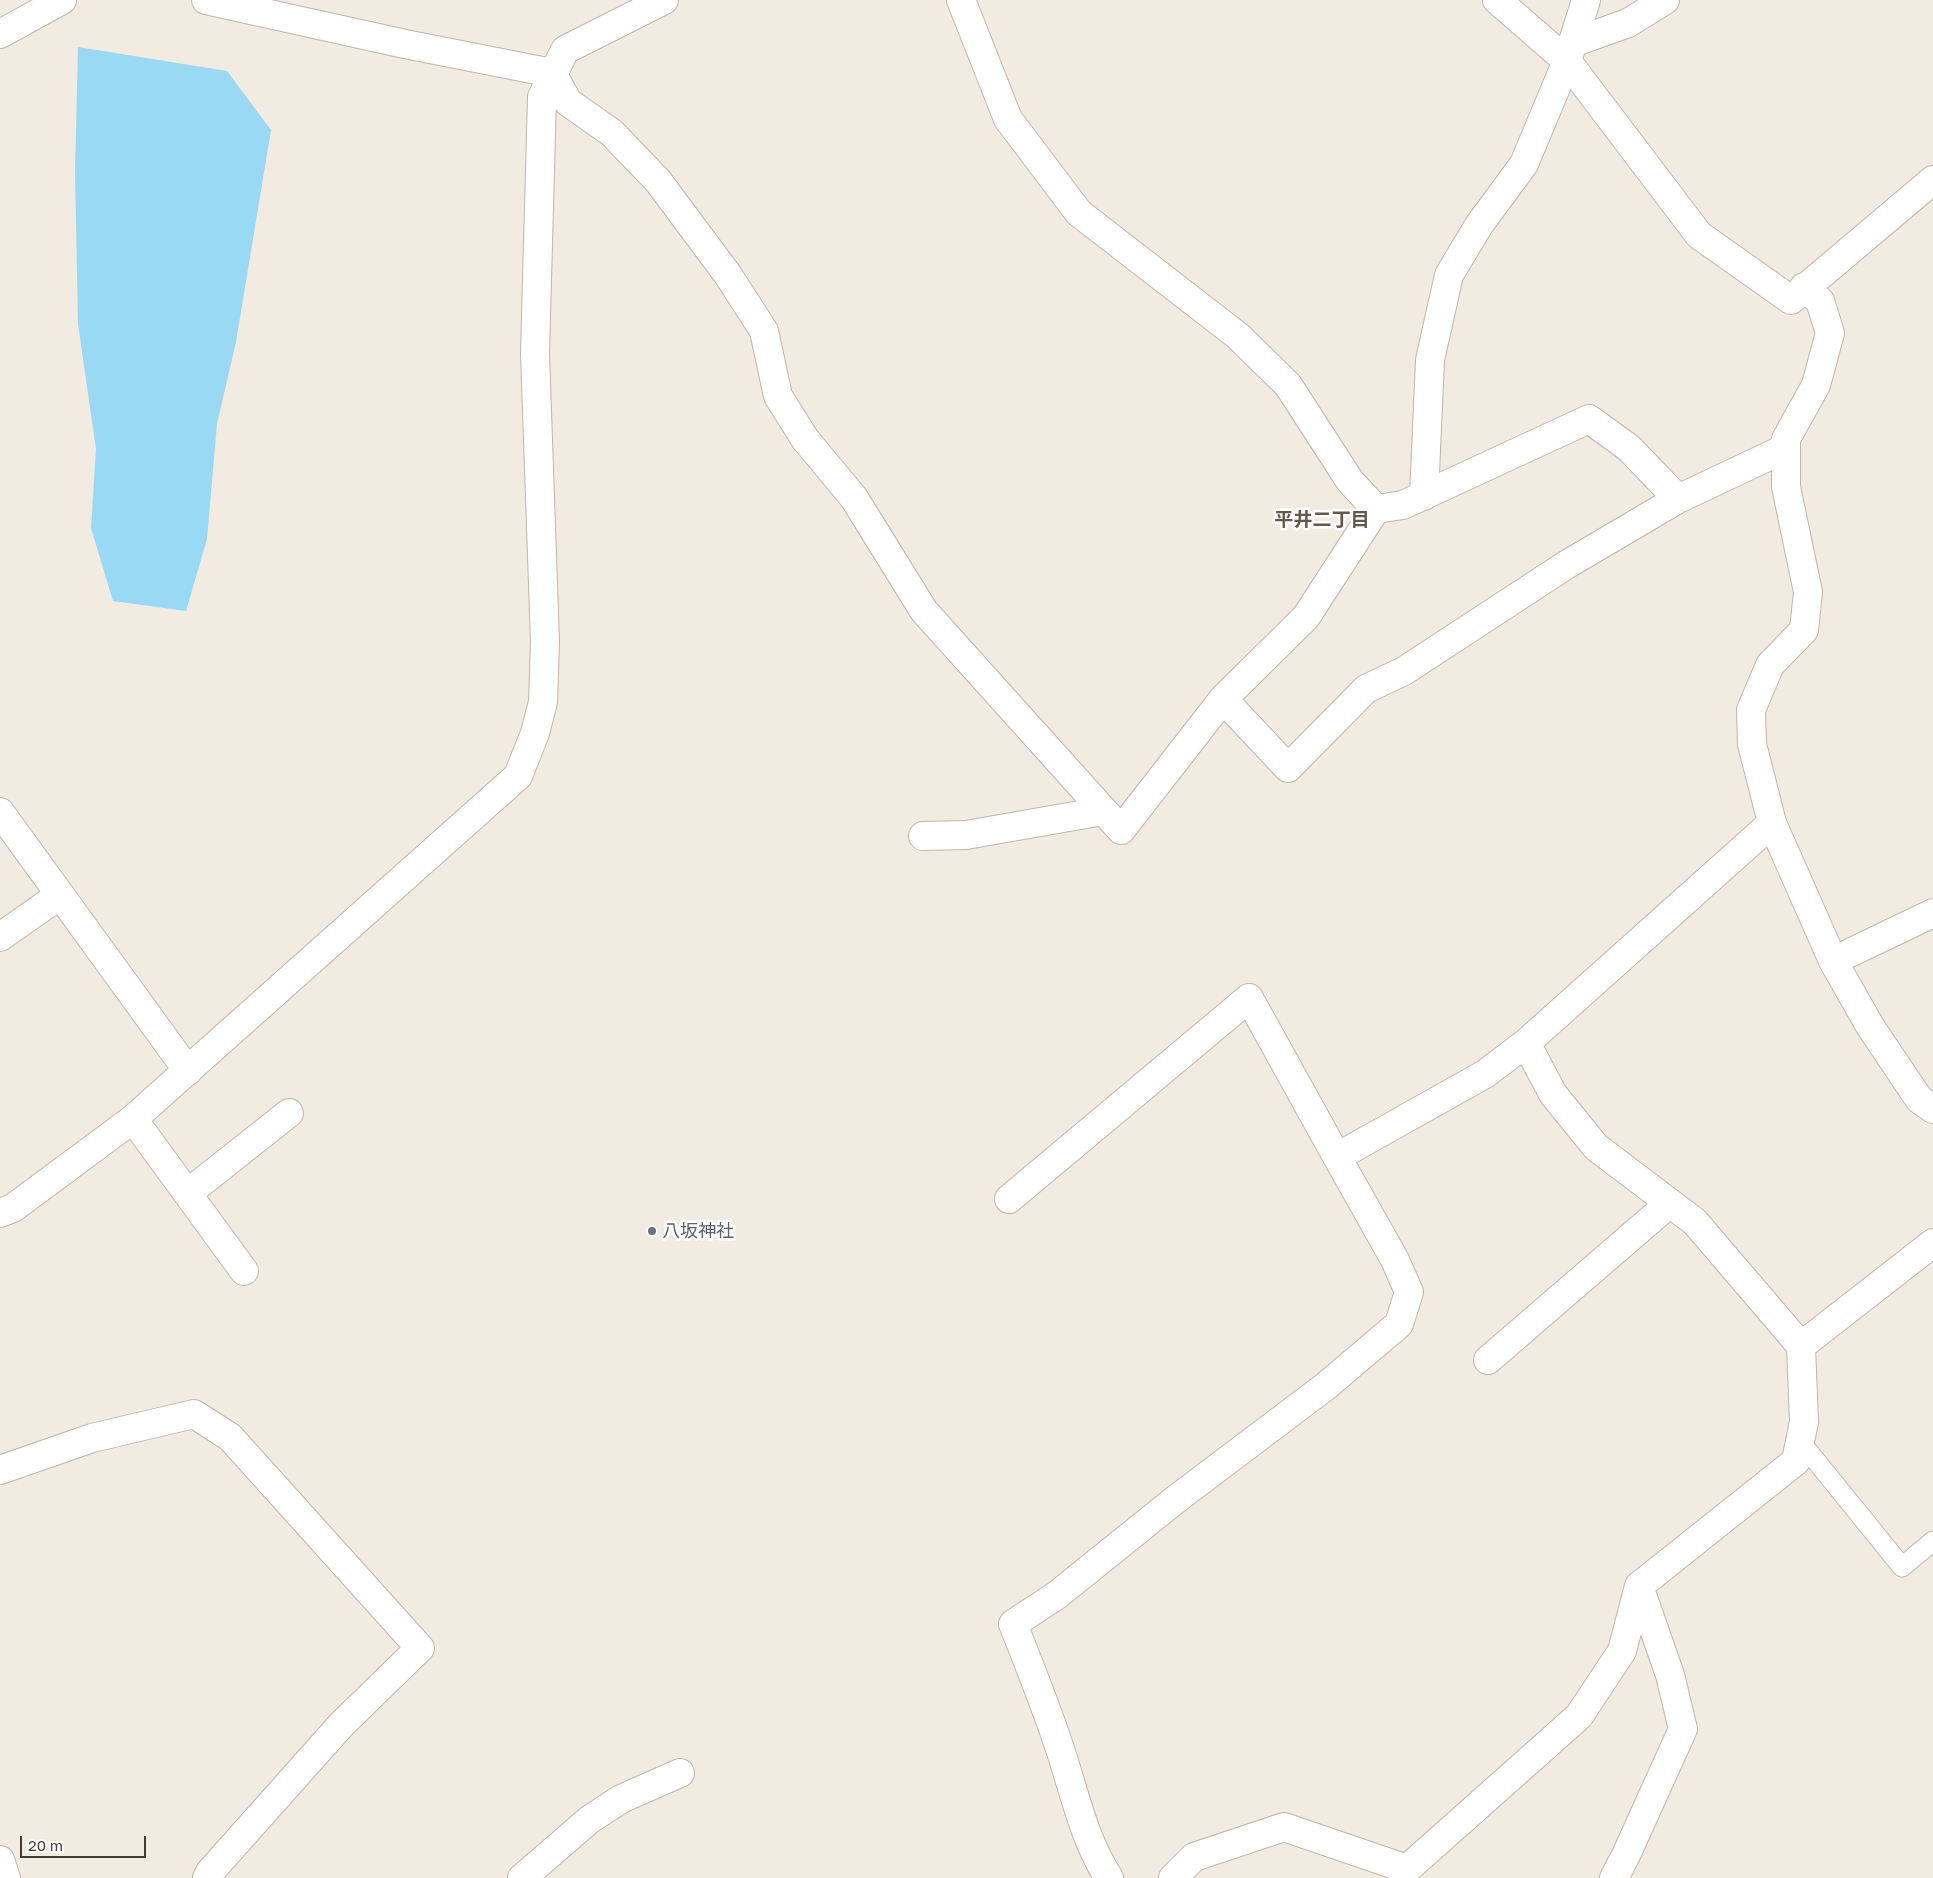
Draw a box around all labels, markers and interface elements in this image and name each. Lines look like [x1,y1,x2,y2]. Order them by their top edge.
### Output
district label: 平井二丁目 [1275,509,1369,531]
place label: 八坂神社 [662,1220,734,1242]
marker: 八坂神社 [646,1225,658,1237]
scale bar [22,1826,149,1858]
text: 20 m [28,1836,63,1854]

